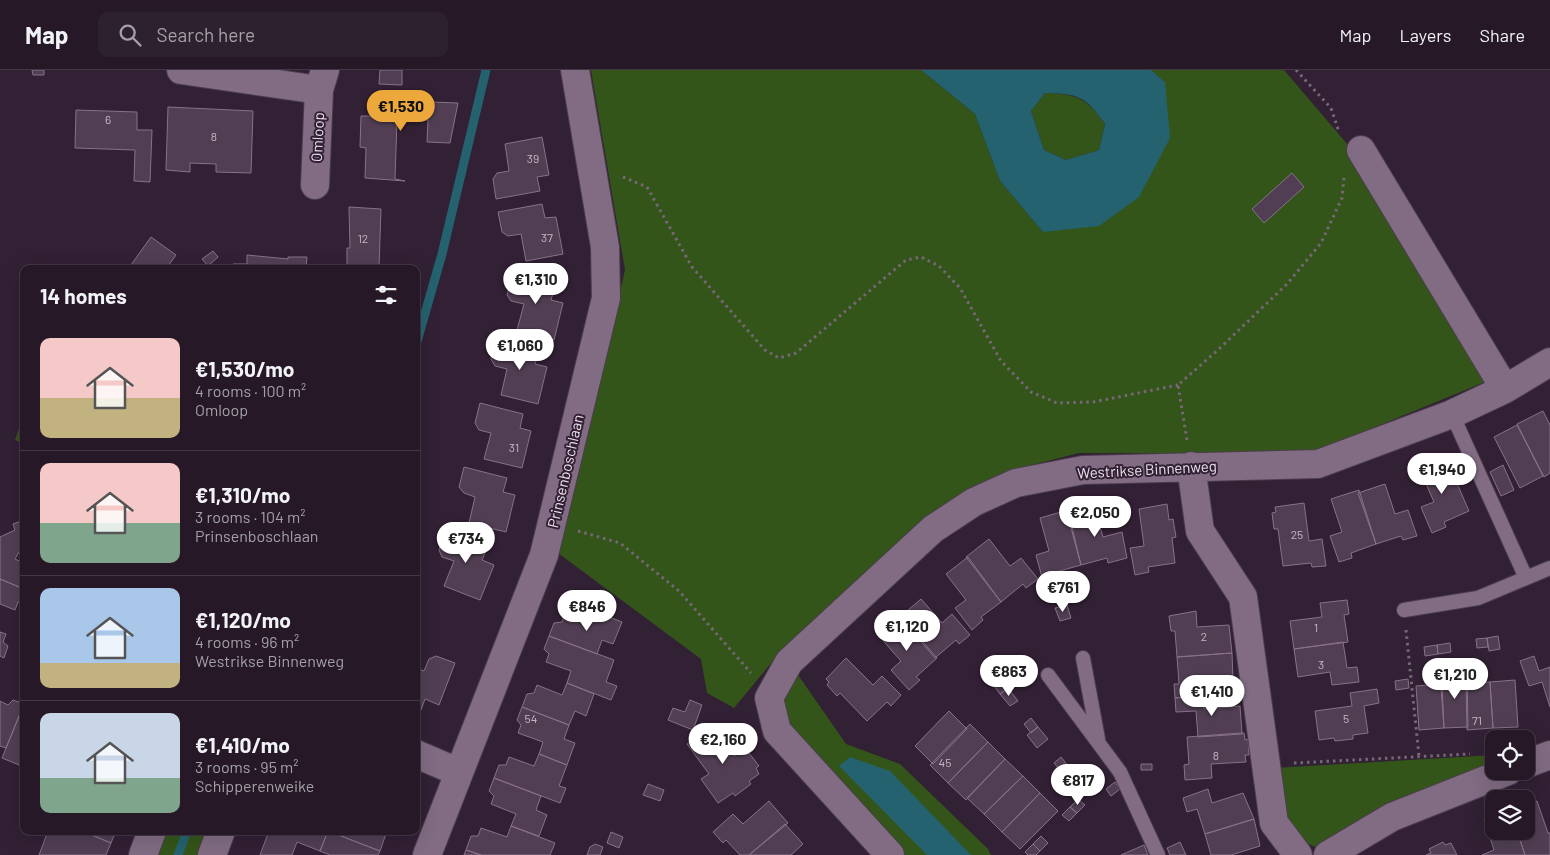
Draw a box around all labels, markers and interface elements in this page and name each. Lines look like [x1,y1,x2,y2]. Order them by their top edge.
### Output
search box [98,12,448,57]
text: Map [25,20,68,49]
icon: search [116,21,144,49]
text: Search here [156,23,255,46]
text: Map [1339,24,1371,46]
text: Layers [1399,24,1452,46]
text: Share [1480,24,1525,46]
pin: €1,530 [360,90,442,132]
text: €1,530 [378,96,424,115]
house number: 6 [105,112,111,126]
street label: Omloop [307,112,327,162]
house number: 8 [211,129,217,143]
house number: 39 [527,151,539,165]
house number: 37 [541,230,553,244]
house number: 12 [358,231,368,245]
pin: €1,310 [495,262,577,305]
text: €1,310 [514,269,558,288]
icon: filters [372,281,400,309]
text: 14 homes [40,283,127,308]
pin: €1,060 [479,328,561,371]
text: €1,060 [497,335,543,354]
text: €1,530/mo [195,356,294,381]
icon: home [80,358,140,418]
text: 4 rooms · 100 m² [195,381,306,400]
text: Omloop [195,400,248,419]
street label: Prinsenboschlaan [543,413,587,529]
house number: 31 [509,440,519,454]
pin: €1,940 [1401,452,1483,495]
street label: Westrikse Binnenweg [1077,456,1217,482]
text: €1,940 [1418,459,1466,478]
text: €1,310/mo [195,482,291,507]
icon: home [80,483,140,543]
pin: €2,050 [1054,496,1136,538]
text: €2,050 [1070,502,1120,521]
text: 3 rooms · 104 m² [195,507,305,526]
pin: €734 [436,522,496,564]
text: Prinsenboschlaan [195,526,318,545]
house number: 25 [1291,527,1303,541]
text: €734 [448,528,484,547]
pin: €761 [1033,570,1093,613]
text: €761 [1047,577,1079,596]
pin: €846 [557,590,617,632]
text: €846 [568,596,606,615]
text: €1,120/mo [195,607,291,632]
icon: home [80,608,140,668]
pin: €1,120 [866,610,948,652]
text: €1,120 [885,616,929,635]
house number: 1 [1314,620,1318,634]
house number: 2 [1201,629,1207,643]
text: 4 rooms · 96 m² [195,632,299,651]
text: Westrikse Binnenweg [195,651,344,670]
pin: €863 [979,654,1039,697]
house number: 3 [1318,657,1324,671]
pin: €1,210 [1414,658,1496,700]
text: €863 [991,661,1027,680]
text: €1,210 [1433,664,1477,683]
pin: €1,410 [1171,674,1253,717]
text: €1,410 [1191,681,1233,700]
house number: 54 [525,711,537,725]
house number: 5 [1343,711,1349,725]
house number: 71 [1472,713,1482,727]
pin: €2,160 [682,722,764,765]
text: €2,160 [700,729,746,748]
map controls [1485,730,1535,840]
button: locate [1485,730,1535,780]
text: €1,410/mo [195,732,290,757]
icon: home [80,733,140,793]
house number: 8 [1213,748,1219,762]
house number: 45 [939,755,951,769]
text: 3 rooms · 95 m² [195,757,299,776]
pin: €817 [1048,764,1108,806]
text: €817 [1062,770,1094,789]
text: Schipperenweike [195,776,314,795]
button: layers [1485,790,1535,840]

